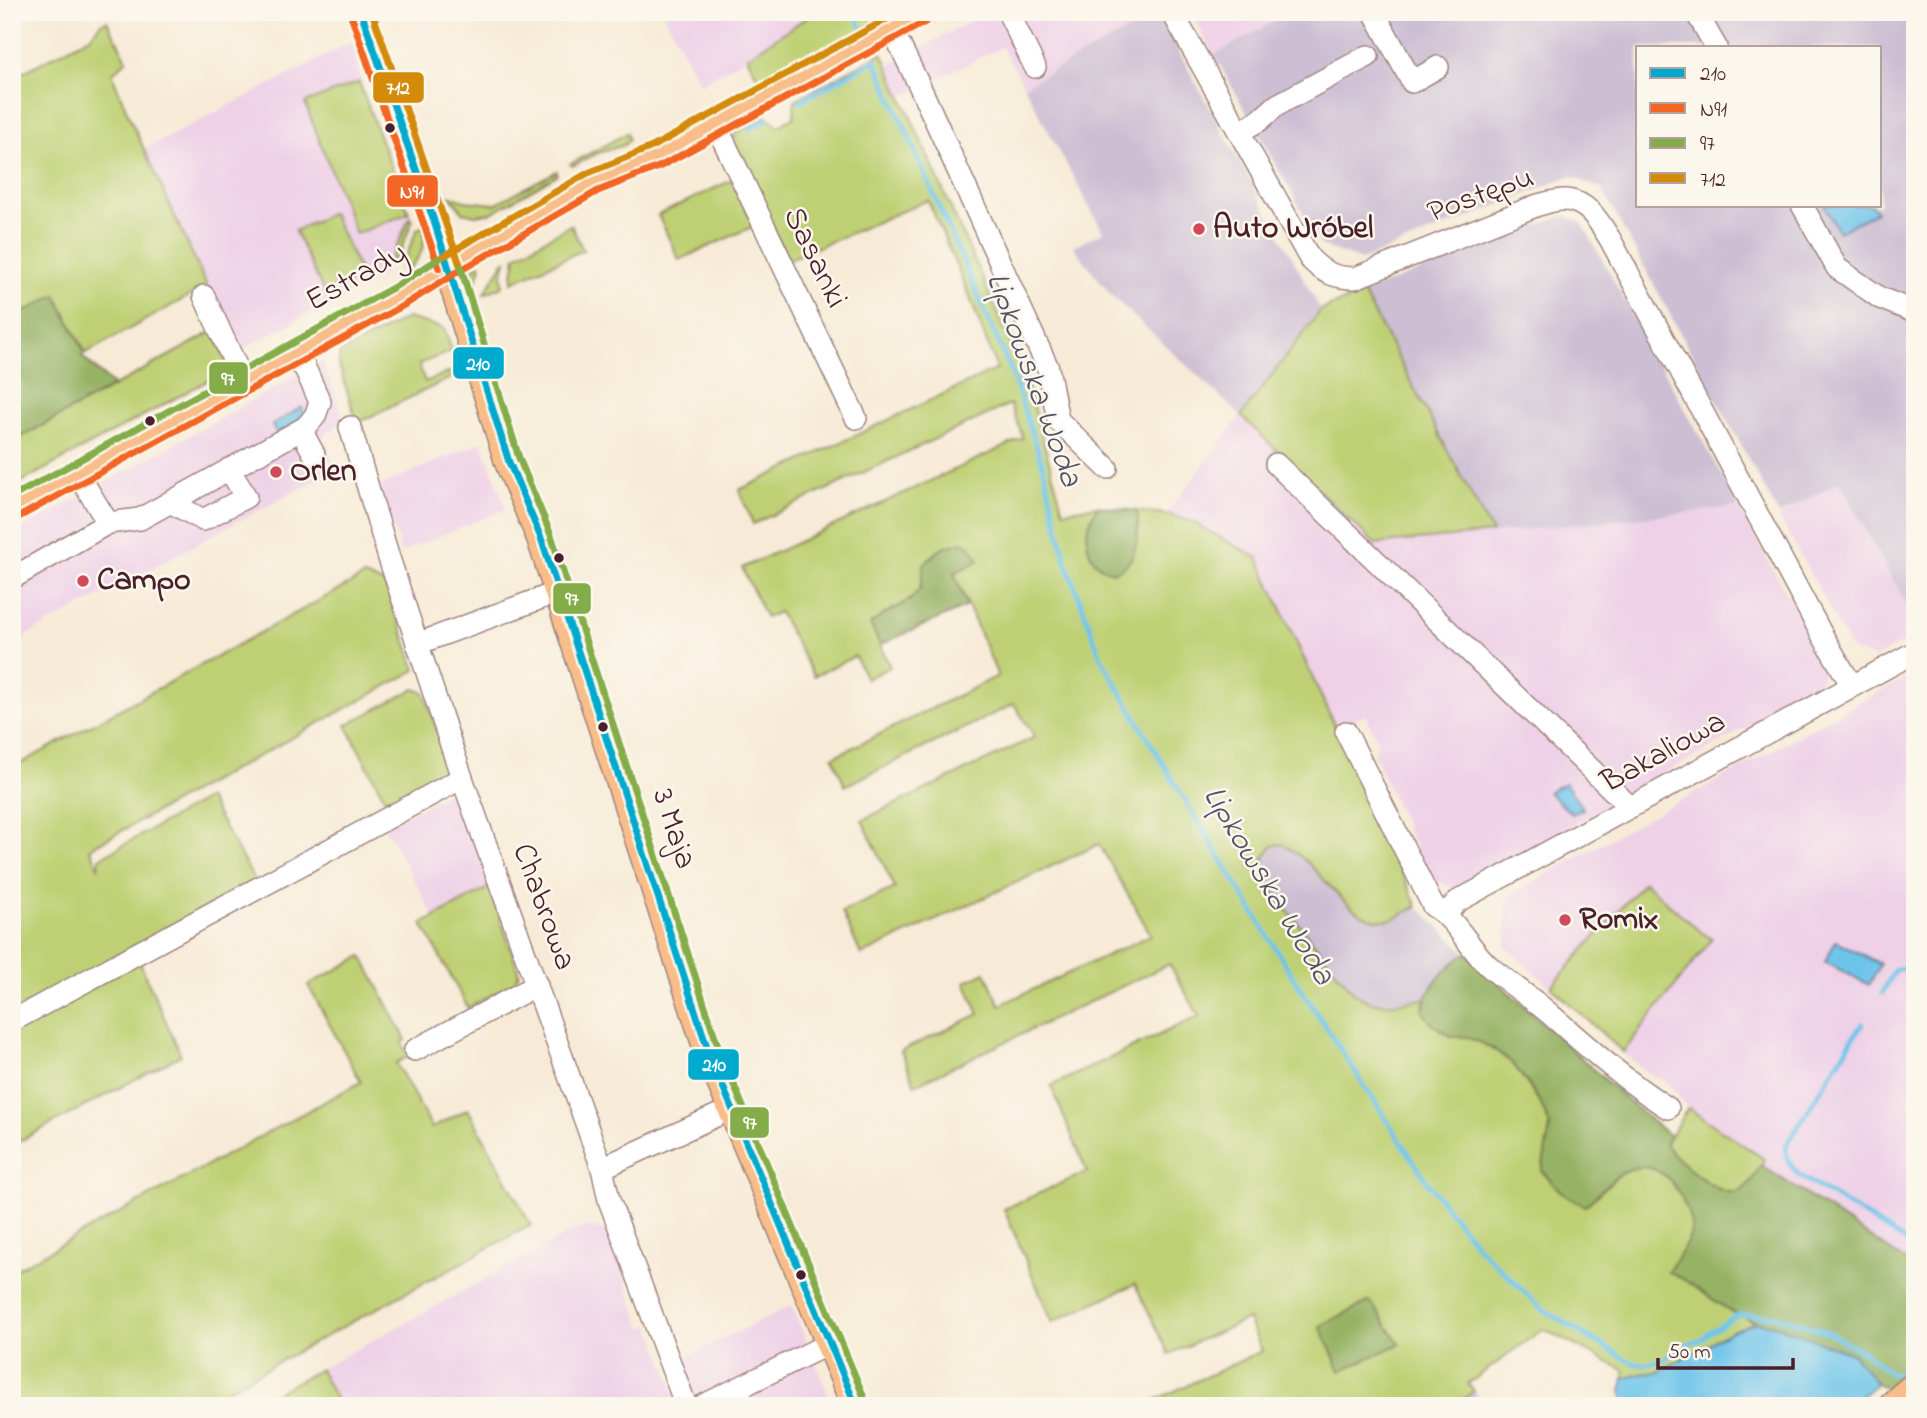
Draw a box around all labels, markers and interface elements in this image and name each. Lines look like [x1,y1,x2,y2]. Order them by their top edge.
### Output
legend [1636,46,1882,206]
text: 210 [1700,60,1726,90]
line badge: 712 [372,71,425,104]
text: 712 [386,76,410,103]
text: N91 [1700,96,1727,126]
unlabelled marker [383,121,397,135]
text: 97 [1700,130,1715,160]
street label: Postępu [1421,155,1541,237]
text: 712 [1700,166,1726,196]
line badge: N91 [386,174,439,208]
text: N91 [400,180,424,207]
street label: Sasanki [769,200,859,316]
place label: Auto Wróbel [1213,206,1373,253]
marker: Auto Wróbel [1191,221,1207,237]
street label: Estrady [298,231,416,325]
water label: Lipkowska Woda [972,266,1094,495]
line badge: 210 [452,346,505,380]
text: 210 [465,352,491,379]
line badge: 97 [208,361,249,395]
text: 97 [220,367,235,394]
unlabelled marker [143,414,157,428]
place label: Orlen [290,449,357,496]
marker: Orlen [268,464,284,480]
unlabelled marker [552,551,566,565]
place label: Campo [97,558,191,605]
marker: Campo [75,573,91,589]
line badge: 97 [552,582,592,615]
text: 97 [564,587,579,614]
street label: Bakaliowa [1592,699,1735,807]
unlabelled marker [596,720,610,734]
water label: Lipkowska Woda [1190,777,1347,996]
street label: 3 Maja [638,783,708,875]
street label: Chabrowa [498,837,588,977]
place label: Romix [1579,897,1658,944]
marker: Romix [1557,912,1573,928]
line badge: 210 [687,1048,740,1081]
text: 210 [701,1053,727,1080]
line badge: 97 [729,1106,770,1139]
text: 97 [742,1111,757,1138]
unlabelled marker [794,1268,808,1282]
scale bar [1658,1327,1792,1371]
text: 50 m [1668,1338,1711,1368]

